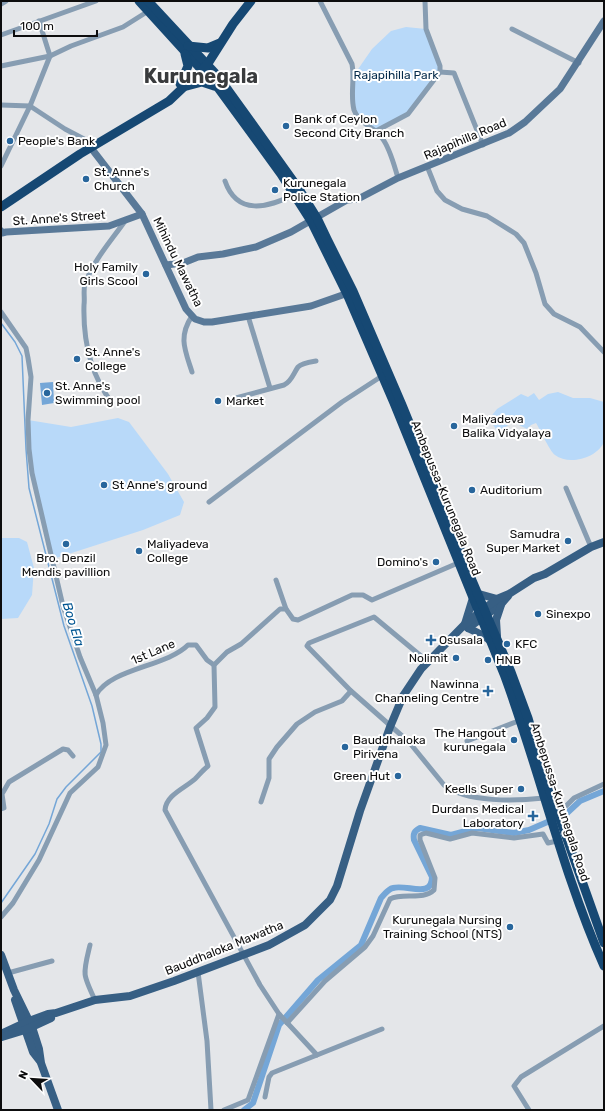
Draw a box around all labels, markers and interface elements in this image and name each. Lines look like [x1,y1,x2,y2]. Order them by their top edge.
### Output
scale bar [14,12,97,38]
text: 100 m [20,19,54,33]
district label: Kurunegala [144,64,258,88]
park label: Rajapihilla Park [354,68,439,82]
place label: Bank of Ceylon Second City Branch [294,112,404,140]
street label: Rajapihilla Road [422,115,508,163]
marker: Bank of Ceylon Second City Branch [281,121,291,131]
place label: People's Bank [18,134,96,148]
marker: People's Bank [5,136,15,146]
place label: St. Anne's Church [94,165,149,193]
marker: St. Anne's Church [81,174,91,184]
place label: Kurunegala Police Station [283,176,360,204]
marker: Kurunegala Police Station [270,185,280,195]
street label: St. Anne's Street [12,208,106,228]
street label: Mihindu Mawatha [150,215,206,309]
place label: Holy Family Girls Scool [74,260,138,288]
marker: Holy Family Girls Scool [141,269,151,279]
place label: St. Anne's College [85,345,140,373]
marker: St. Anne's College [72,354,82,364]
place label: St. Anne's Swimming pool [55,379,141,407]
marker: St. Anne's Swimming pool [42,388,52,398]
place label: Market [226,394,264,408]
marker: Market [213,396,223,406]
place label: Maliyadeva Balika Vidyalaya [462,412,551,440]
street label: Ambepussa-Kurunegala Road [408,418,484,578]
marker: Maliyadeva Balika Vidyalaya [449,421,459,431]
place label: St Anne's ground [112,478,207,492]
marker: St Anne's ground [99,480,109,490]
place label: Auditorium [480,483,542,497]
marker: Auditorium [467,485,477,495]
place label: Samudra Super Market [486,527,560,555]
marker: Samudra Super Market [563,536,573,546]
place label: Maliyadeva College [147,537,209,565]
marker: Bro. Denzil Mendis pavillion [61,539,71,549]
marker: Maliyadeva College [134,546,144,556]
place label: Bro. Denzil Mendis pavillion [22,551,110,579]
place label: Domino's [377,555,428,569]
marker: Domino's [431,557,441,567]
water label: Boo Ela [60,600,87,648]
place label: Sinexpo [546,607,591,621]
marker: Sinexpo [533,609,543,619]
place label: Osusala [439,633,483,647]
marker: Osusala [426,635,436,645]
street label: 1st Lane [129,636,177,667]
place label: KFC [515,637,537,651]
marker: KFC [502,639,512,649]
place label: Nolimit [409,651,448,665]
marker: Nolimit [451,653,461,663]
place label: HNB [496,653,521,667]
marker: HNB [483,655,493,665]
place label: Nawinna Channeling Centre [375,677,479,705]
marker: Nawinna Channeling Centre [482,685,494,697]
street label: Ambepussa-Kurunegala Road [528,721,592,883]
place label: The Hangout kurunegala [434,726,506,754]
place label: Bauddhaloka Pirivena [353,733,426,761]
marker: The Hangout kurunegala [509,735,519,745]
marker: Bauddhaloka Pirivena [340,742,350,752]
place label: Green Hut [333,769,390,783]
marker: Green Hut [393,771,403,781]
place label: Keells Super [445,782,513,796]
marker: Keells Super [516,784,526,794]
place label: Durdans Medical Laboratory [432,802,524,830]
marker: Durdans Medical Laboratory [527,810,539,822]
place label: Kurunegala Nursing Training School (NTS) [383,913,502,941]
street label: Bauddhaloka Mawatha [163,918,285,978]
marker: Kurunegala Nursing Training School (NTS) [505,922,515,932]
north arrow [12,1059,52,1099]
text: N [16,1069,31,1081]

